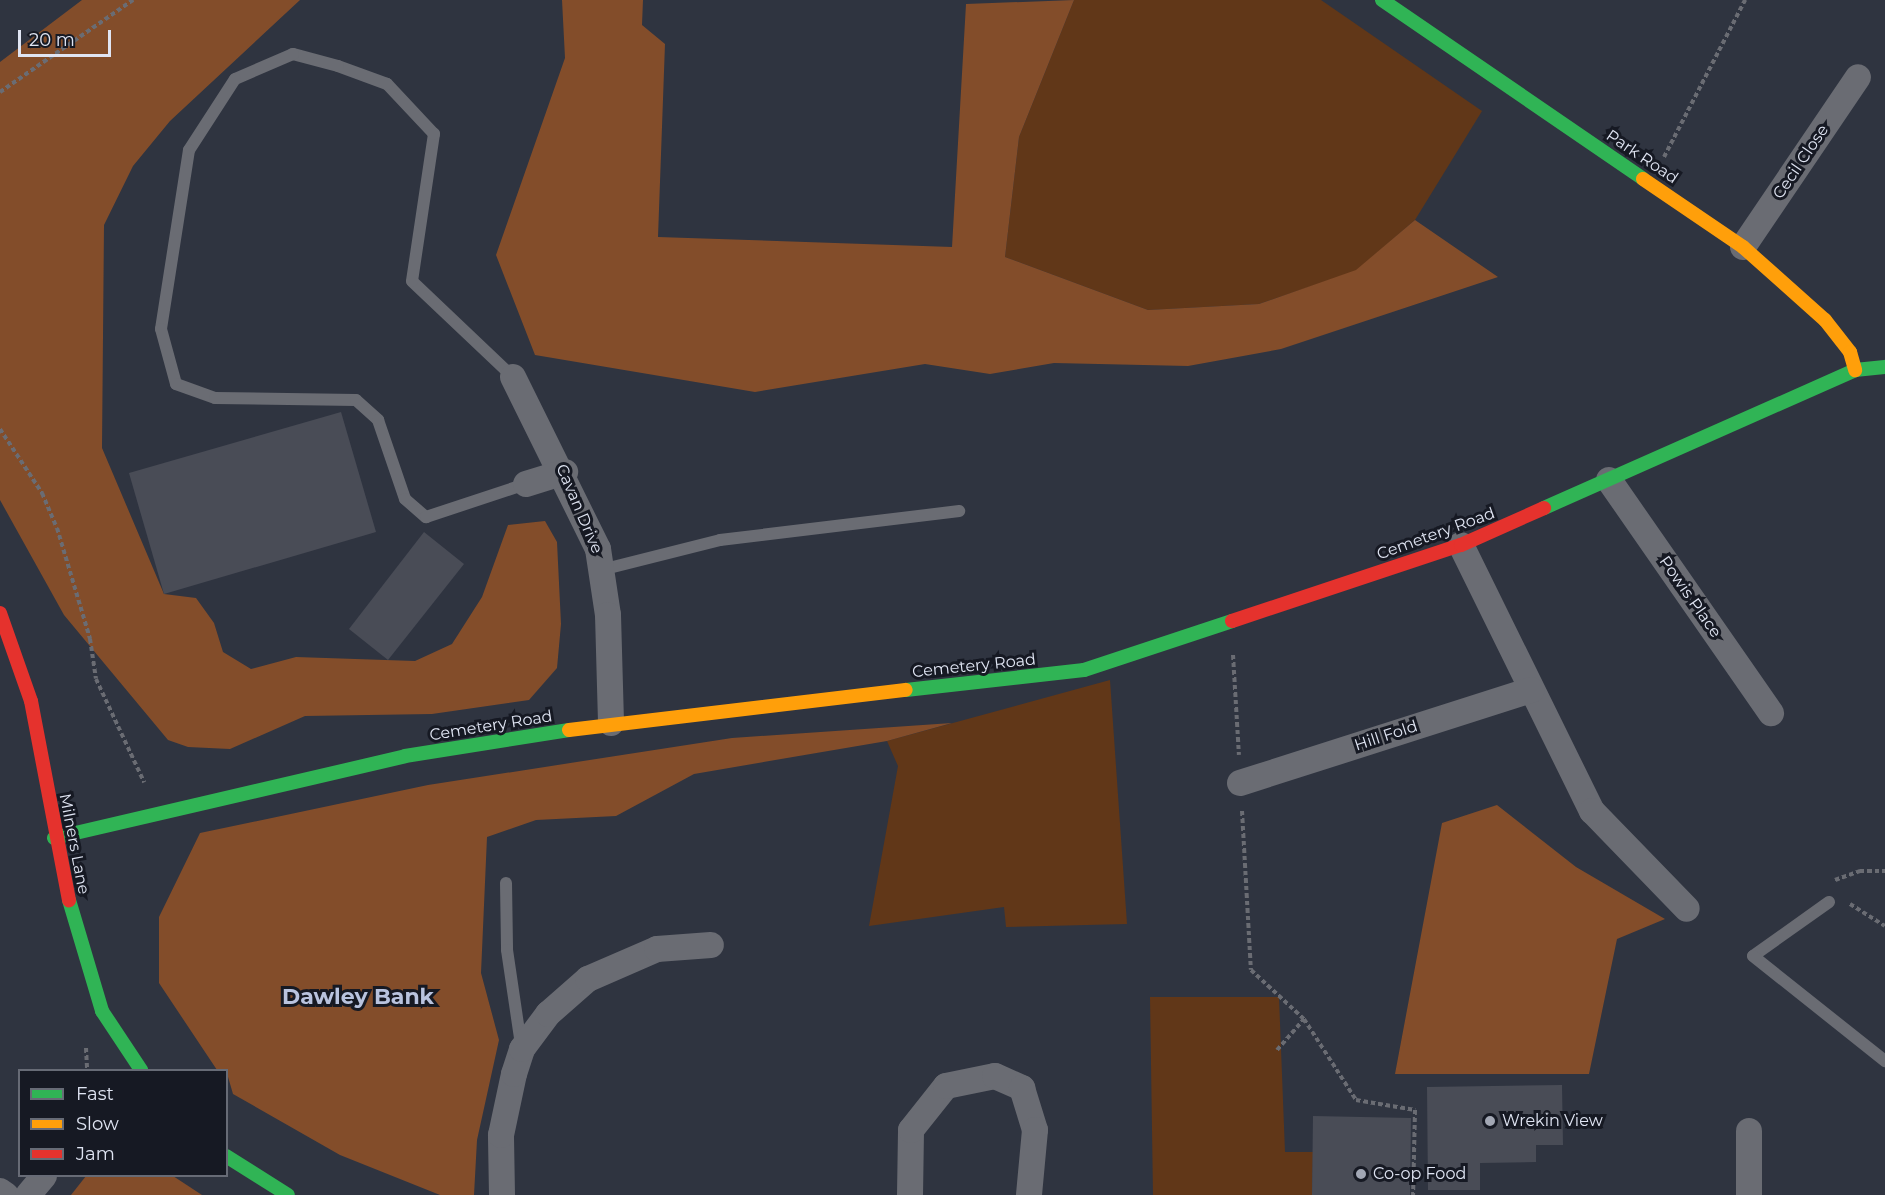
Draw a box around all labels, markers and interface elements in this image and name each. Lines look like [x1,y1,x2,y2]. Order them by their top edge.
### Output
scale bar [21,18,114,56]
text: 20 m [29,29,75,51]
street label: Cecil Close [1769,121,1833,203]
street label: Park Road [1602,126,1682,188]
street label: Cavan Drive [552,461,606,557]
street label: Cemetery Road [1374,504,1498,564]
street label: Powis Place [1655,553,1725,641]
street label: Cemetery Road [911,650,1037,682]
street label: Cemetery Road [428,707,554,745]
street label: Hill Fold [1352,717,1420,755]
street label: Milners Lane [55,792,93,896]
district label: Dawley Bank [282,984,434,1010]
legend [18,1069,228,1177]
text: Fast [76,1083,114,1105]
place label: Wrekin View [1502,1111,1603,1131]
text: Slow [76,1113,119,1135]
marker: Wrekin View [1483,1114,1497,1128]
text: Jam [76,1143,115,1165]
place label: Co-op Food [1373,1164,1466,1184]
marker: Co-op Food [1354,1167,1368,1181]

